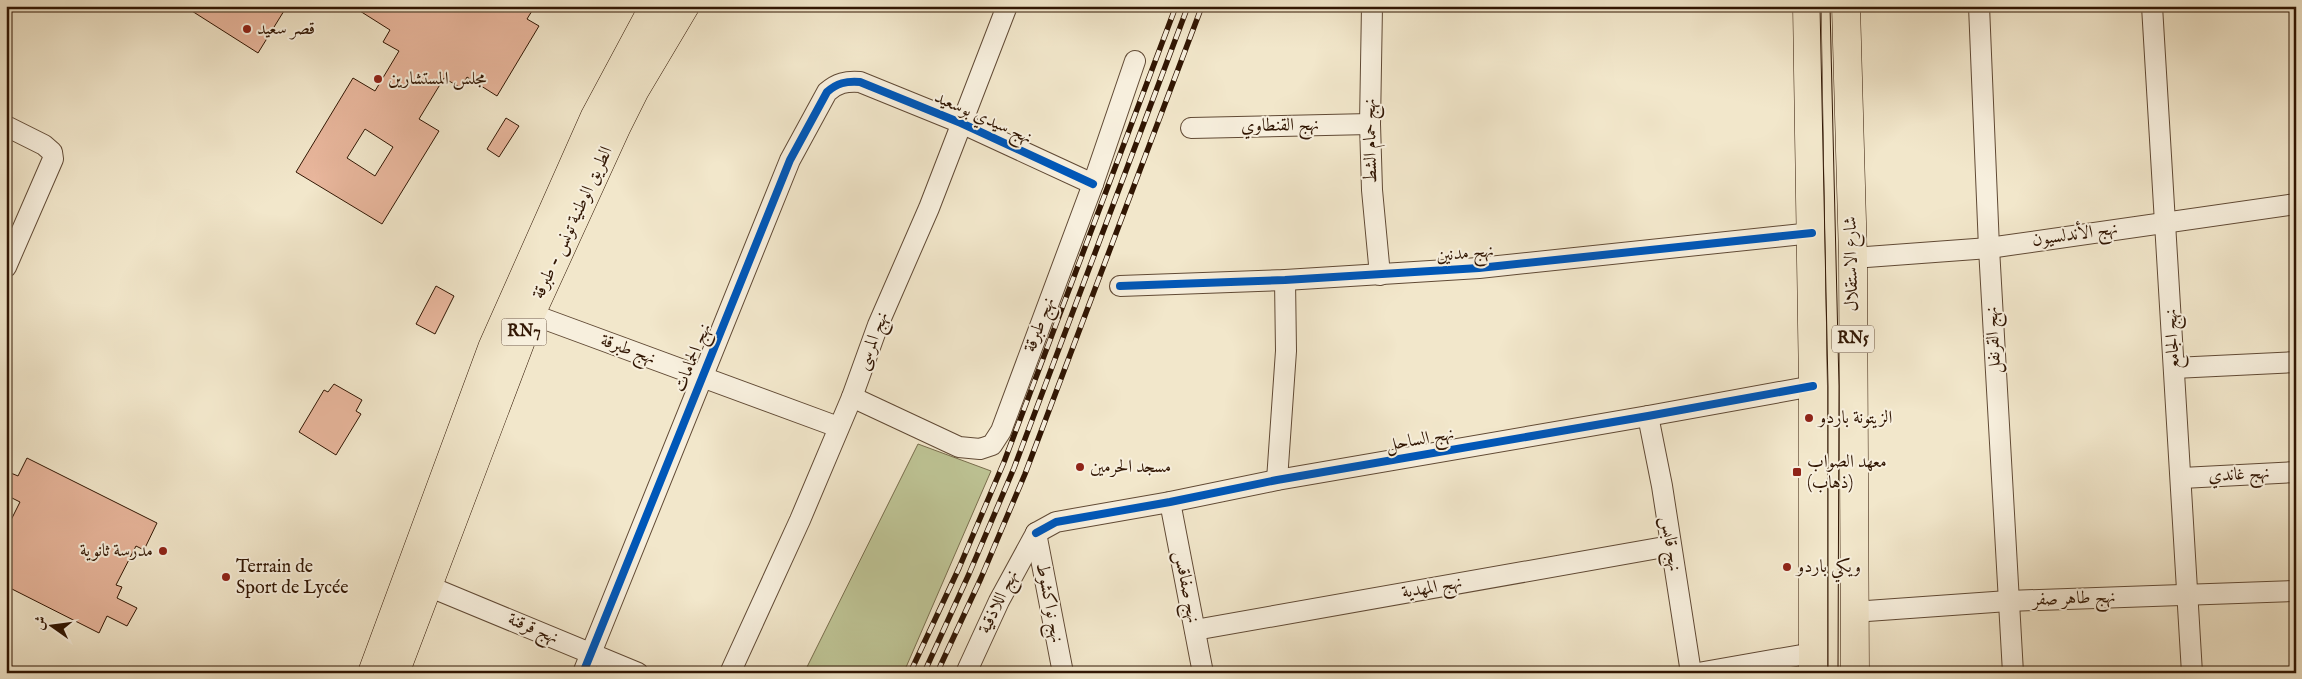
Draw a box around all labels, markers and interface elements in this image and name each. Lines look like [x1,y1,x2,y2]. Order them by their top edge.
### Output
place label: قصر سعيد [257,18,315,41]
marker: قصر سعيد [241,23,253,35]
place label: مجلس المستشارين [388,68,487,91]
marker: مجلس المستشارين [372,73,384,85]
street label: نهج سيدي بوسعيد [929,86,1036,153]
street label: نهج حمام الشط [1359,98,1386,184]
street label: نهج القنطاوي [1241,114,1319,141]
street label: الطريق الوطنية تونس - طبرقة [528,143,619,303]
street label: نهج الأندلسيون [2030,215,2120,255]
street label: شارع الاستقلال [1840,216,1866,312]
street label: نهج مدنين [1435,240,1495,271]
street label: نهج طبرقة [1019,294,1064,357]
street label: نهج القرنفل [1981,306,2010,374]
street label: نهج المرسى [851,308,897,375]
street label: نهج الجامع [2160,308,2189,370]
road number: RN7 [502,318,546,346]
street label: نهج الحمامات [669,320,720,397]
road number: RN5 [1832,326,1874,352]
street label: نهج طبرقة [596,329,659,373]
place label: الزيتونة باردو [1817,407,1892,430]
marker: الزيتونة باردو [1803,412,1815,424]
street label: نهج الساحل [1384,423,1456,460]
place label: معهد الصواب (ذهاب) [1807,451,1887,495]
place label: مسجد الحرمين [1090,456,1171,479]
marker: مسجد الحرمين [1074,461,1086,473]
street label: نهج غاندي [2208,462,2271,491]
marker: معهد الصواب (ذهاب) [1791,466,1803,478]
street label: نهج قابس [1651,515,1686,574]
place label: مدرسة ثانوية [80,540,153,563]
marker: مدرسة ثانوية [157,545,169,557]
street label: نهج صفاقس [1165,549,1204,626]
place label: Terrain de Sport de Lycée [236,556,348,600]
place label: ويكي باردو [1795,556,1861,583]
street label: نهج نواكشوط [1027,561,1068,646]
marker: ويكي باردو [1781,561,1793,573]
street label: نهج اللاذقية [974,566,1027,639]
marker: Terrain de Sport de Lycée [220,571,232,583]
street label: نهج المهدية [1400,571,1465,608]
street label: نهج طاهر صفر [2030,586,2116,615]
north arrow [28,602,78,652]
street label: نهج قرقنة [503,608,562,653]
text: ش [30,614,51,632]

